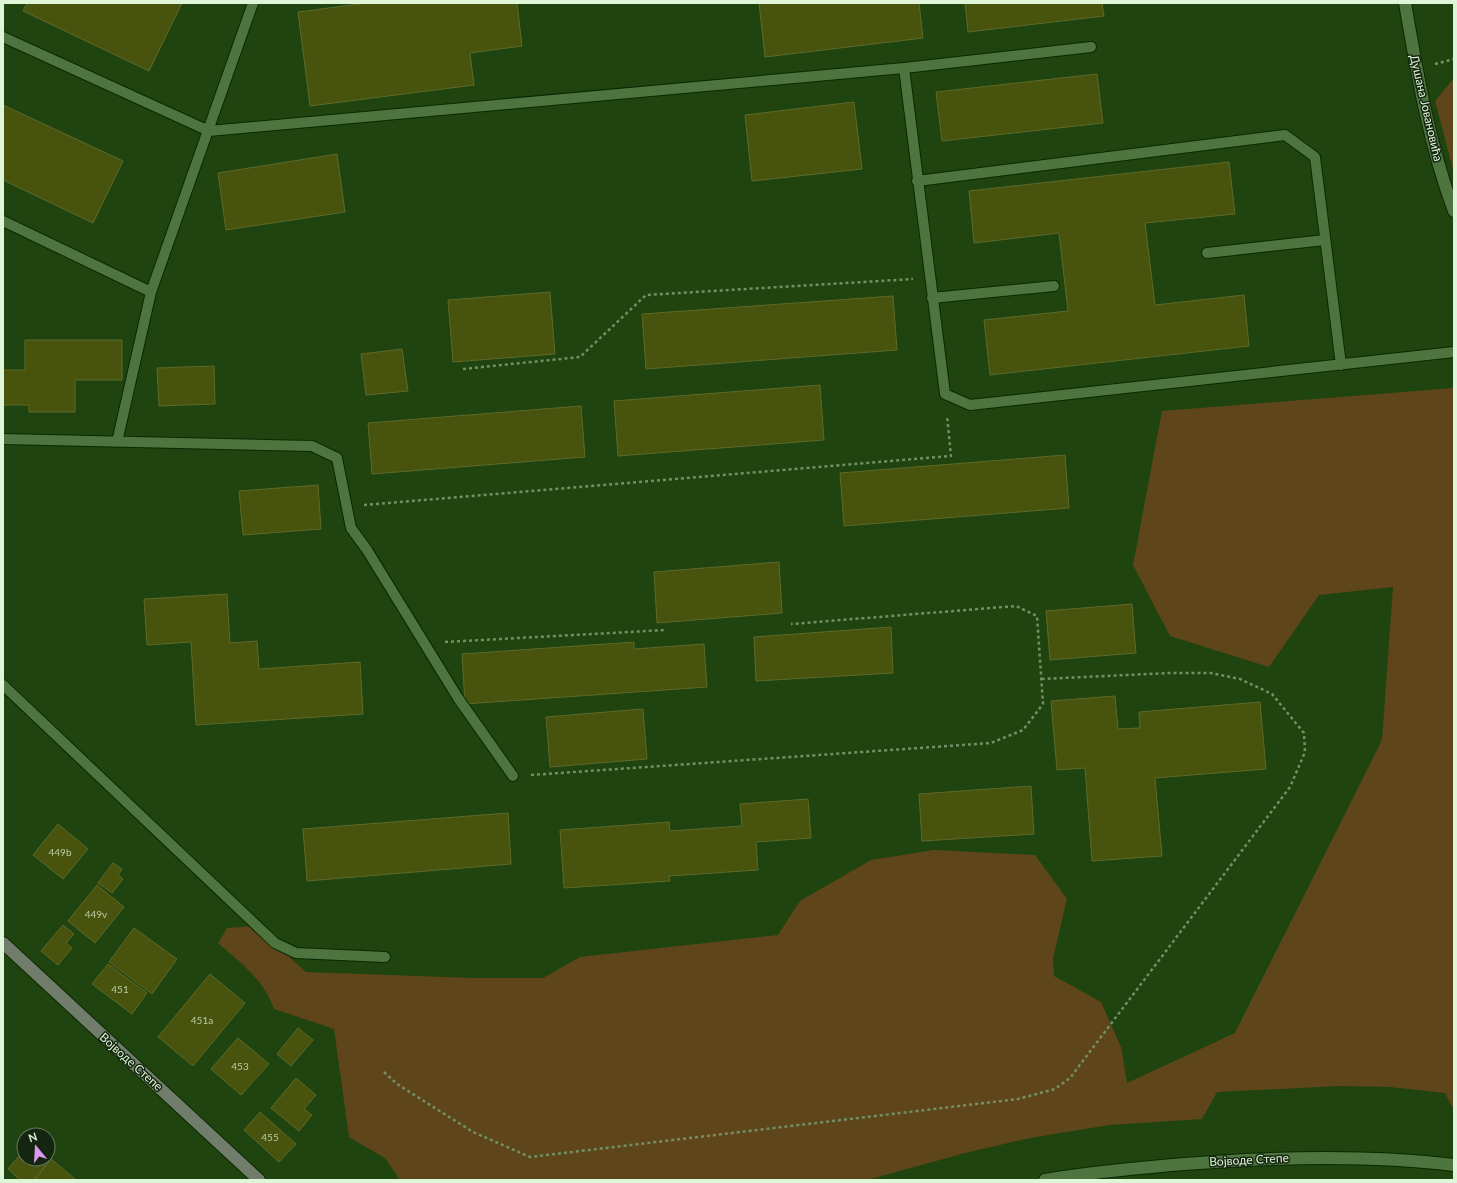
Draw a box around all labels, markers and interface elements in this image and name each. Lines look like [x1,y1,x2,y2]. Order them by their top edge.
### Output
street label: Душана Јовановића [1407,53,1446,163]
house number: 449b [48,846,72,858]
house number: 449v [85,908,108,920]
house number: 451 [111,983,129,995]
house number: 451a [191,1014,213,1026]
street label: Војводе Степе [97,1029,166,1094]
house number: 453 [231,1060,249,1072]
north arrow [16,1127,56,1167]
text: N [27,1130,39,1145]
house number: 455 [261,1131,279,1143]
street label: Војводе Степе [1209,1150,1289,1169]

